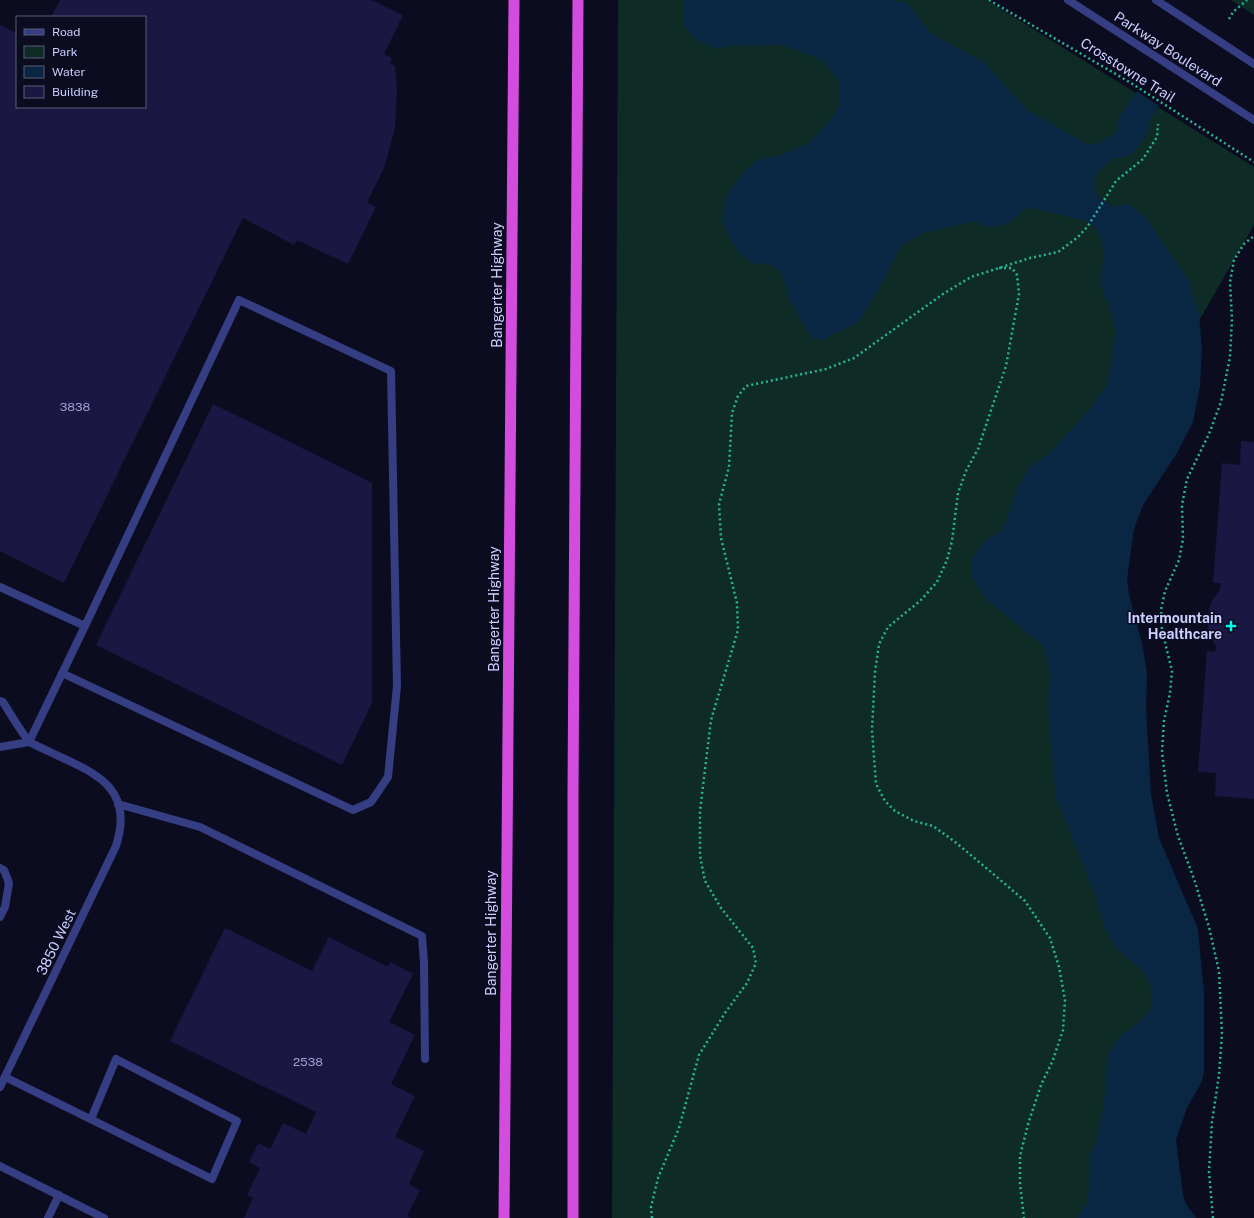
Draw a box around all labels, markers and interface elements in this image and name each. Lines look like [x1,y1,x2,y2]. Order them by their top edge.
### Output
street label: Parkway Boulevard [1111,8,1225,90]
legend [16,16,146,108]
text: Road [52,25,80,39]
street label: Crosstowne Trail [1078,34,1178,106]
text: Park [52,45,78,59]
text: Water [52,65,86,79]
text: Building [52,85,98,99]
street label: Bangerter Highway [489,222,505,348]
house number: 3838 [60,400,90,414]
street label: Bangerter Highway [486,546,502,672]
place label: Intermountain Healthcare [1127,610,1222,642]
marker: Intermountain Healthcare [1225,620,1237,632]
street label: Bangerter Highway [483,870,499,996]
street label: 3850 West [33,906,79,978]
house number: 2538 [293,1055,323,1069]

